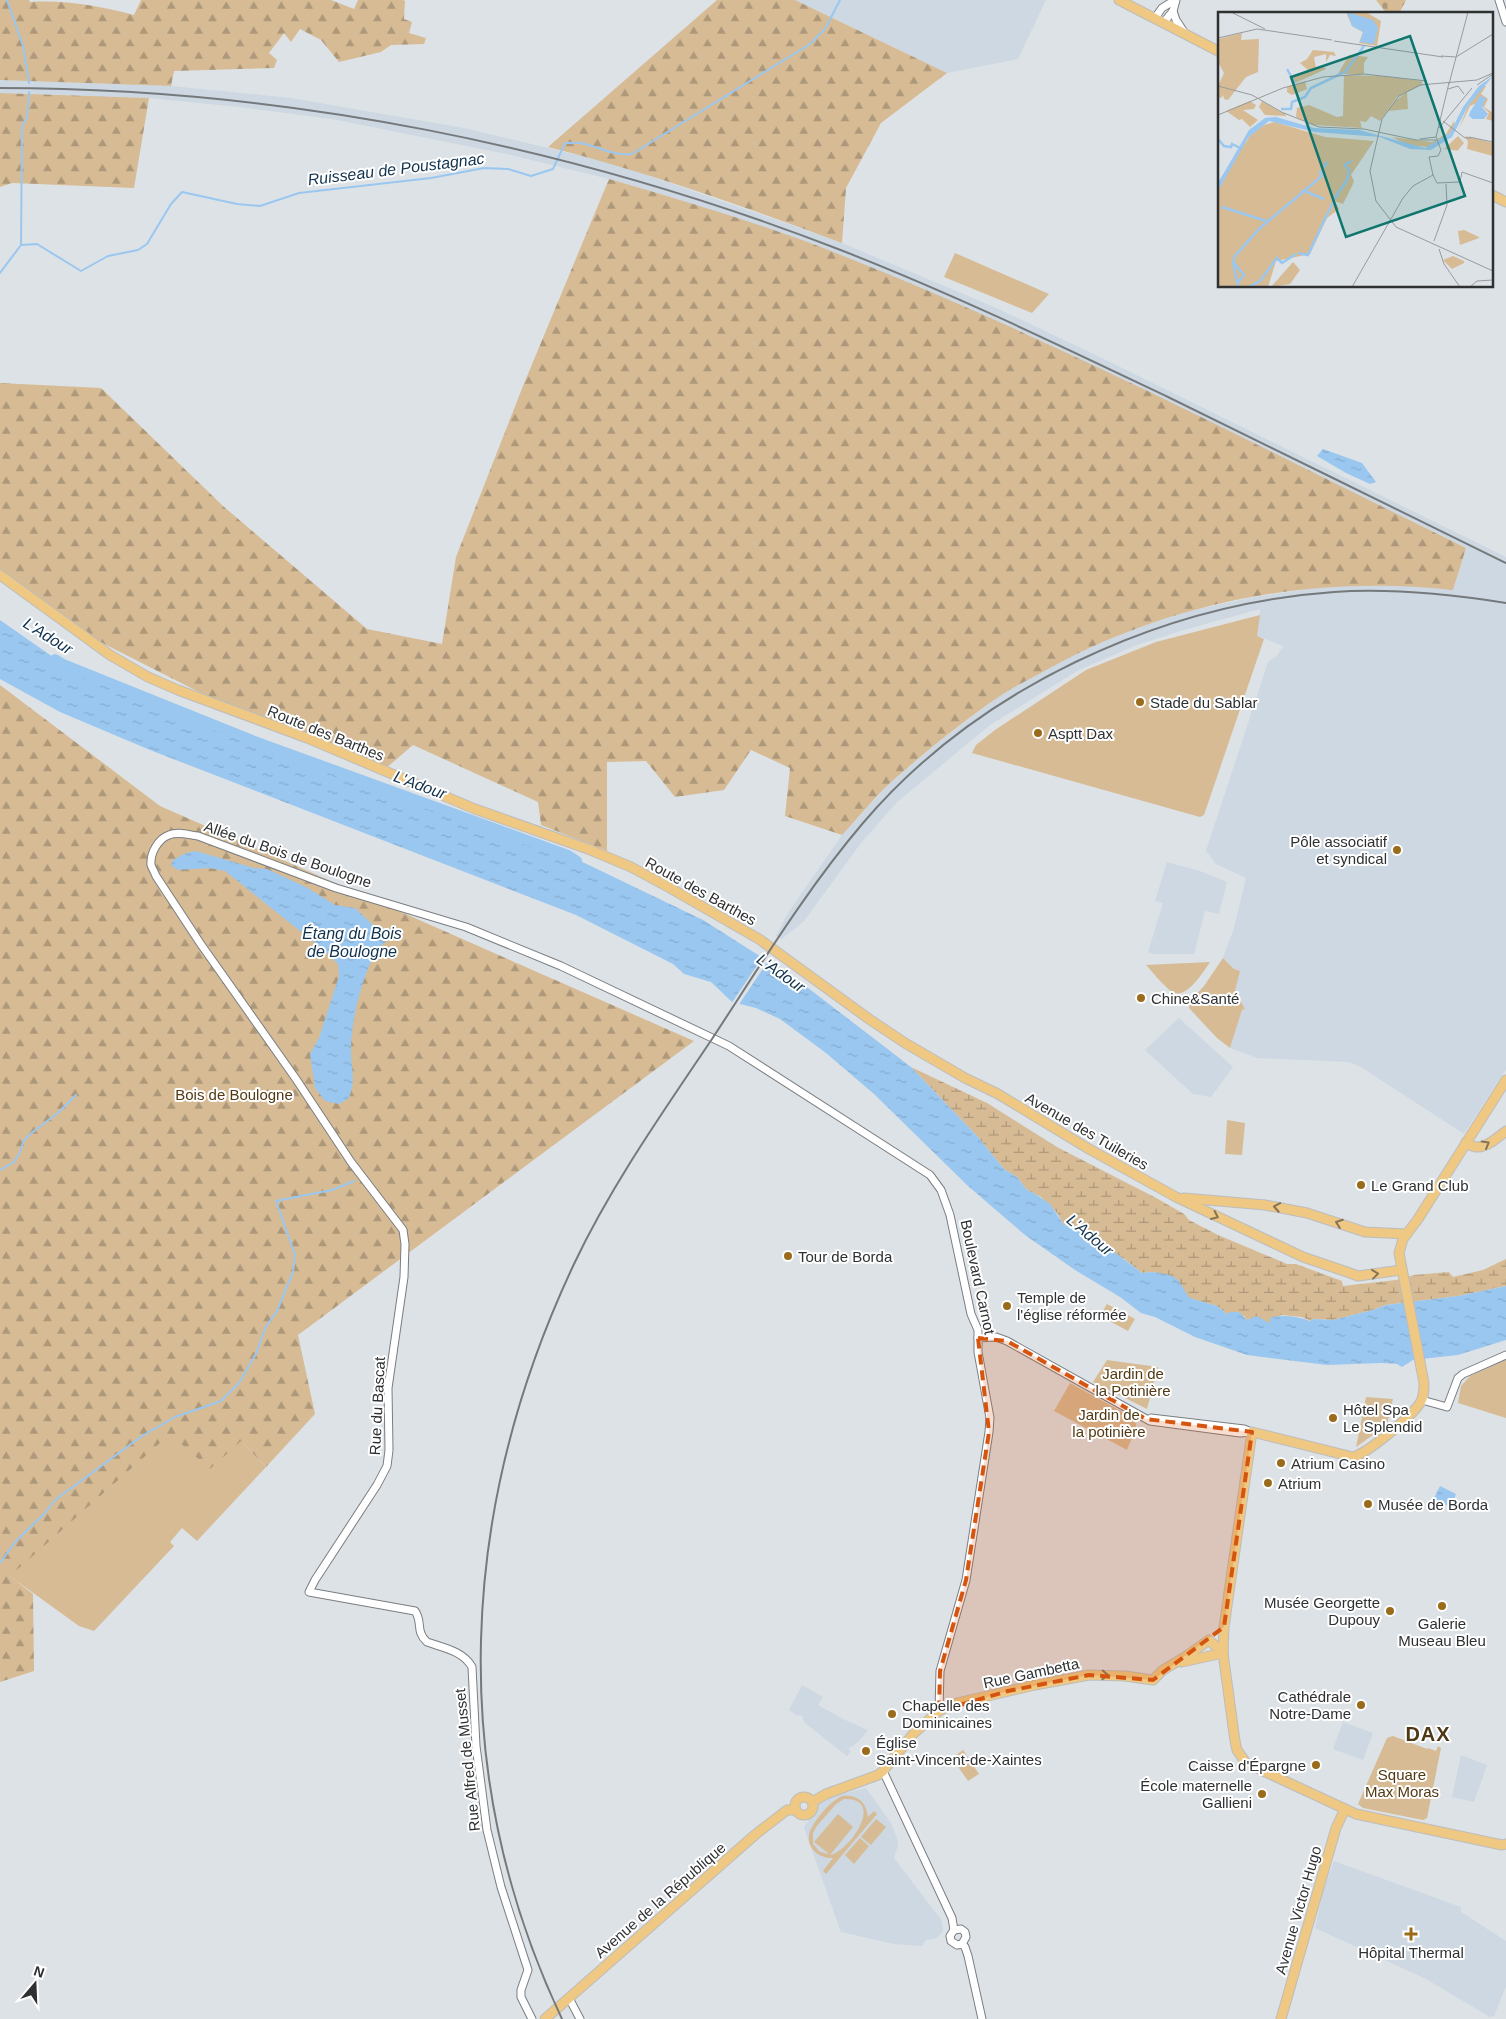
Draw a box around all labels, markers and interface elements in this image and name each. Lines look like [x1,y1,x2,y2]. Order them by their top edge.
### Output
inset map [1218,12,1494,288]
water label: Ruisseau de Poustagnac [307,150,485,188]
water label: L'Adour [20,614,76,658]
place label: Stade du Sablar [1150,694,1258,711]
marker: Stade du Sablar [1134,696,1146,708]
street label: Route des Barthes [265,702,387,764]
place label: Asptt Dax [1048,725,1114,742]
marker: Asptt Dax [1032,727,1044,739]
water label: L'Adour [391,768,449,803]
street label: Allée du Bois de Boulogne [202,817,374,891]
place label: Pôle associatif et syndical [1290,833,1388,867]
marker: Pôle associatif et syndical [1391,844,1403,856]
street label: Route des Barthes [643,853,759,929]
water label: Étang du Bois de Boulogne [302,924,402,960]
water label: L'Adour [754,950,809,996]
place label: Chine&Santé [1151,990,1239,1007]
marker: Chine&Santé [1135,992,1147,1004]
park label: Bois de Boulogne [175,1086,293,1103]
street label: Avenue des Tuileries [1023,1089,1151,1173]
one-way arrow [1481,1140,1490,1150]
place label: Le Grand Club [1371,1177,1469,1194]
marker: Le Grand Club [1355,1179,1367,1191]
one-way arrow [1273,1202,1282,1212]
one-way arrow [1210,1209,1219,1220]
water label: L'Adour [1064,1211,1117,1260]
street label: Boulevard Carnot [958,1218,999,1337]
one-way arrow [1335,1219,1344,1229]
place label: Tour de Borda [798,1248,893,1265]
marker: Tour de Borda [782,1250,794,1262]
one-way arrow [1372,1269,1380,1280]
place label: Temple de l'église réformée [1017,1289,1127,1323]
marker: Temple de l'église réformée [1001,1300,1013,1312]
street label: Rue du Bascat [366,1356,388,1456]
park label: Jardin de la Potinière [1095,1365,1171,1399]
place label: Hôtel Spa Le Splendid [1343,1401,1422,1435]
park label: Jardin de la potinière [1072,1406,1146,1440]
marker: Hôtel Spa Le Splendid [1327,1412,1339,1424]
place label: Atrium Casino [1291,1455,1385,1472]
marker: Atrium Casino [1275,1457,1287,1469]
place label: Atrium [1278,1475,1321,1492]
marker: Atrium [1262,1477,1274,1489]
place label: Musée de Borda [1378,1496,1489,1513]
marker: Musée de Borda [1362,1498,1374,1510]
place label: Musée Georgette Dupouy [1264,1594,1380,1628]
marker: Galerie Museau Bleu [1436,1600,1448,1612]
marker: Musée Georgette Dupouy [1384,1605,1396,1617]
place label: Galerie Museau Bleu [1398,1615,1486,1649]
street label: Rue Gambetta [982,1654,1081,1691]
one-way arrow [1102,1670,1110,1680]
street label: Rue Alfred de Musset [451,1687,483,1832]
place label: Cathédrale Notre-Dame [1269,1688,1351,1722]
place label: Chapelle des Dominicaines [902,1697,992,1731]
marker: Cathédrale Notre-Dame [1355,1699,1367,1711]
marker: Chapelle des Dominicaines [886,1708,898,1720]
district label: DAX [1405,1723,1451,1745]
place label: Église Saint-Vincent-de-Xaintes [876,1734,1042,1768]
marker: Église Saint-Vincent-de-Xaintes [860,1745,872,1757]
place label: Caisse d'Épargne [1188,1757,1306,1774]
marker: Caisse d'Épargne [1310,1759,1322,1771]
park label: Square Max Moras [1365,1766,1439,1800]
place label: École maternelle Gallieni [1140,1777,1252,1811]
marker: École maternelle Gallieni [1256,1788,1268,1800]
street label: Avenue de la République [591,1839,729,1961]
street label: Avenue Victor Hugo [1272,1844,1324,1976]
marker: Hôpital Thermal [1404,1927,1418,1941]
place label: Hôpital Thermal [1358,1944,1464,1961]
north arrow [10,1959,60,2009]
text: N [32,1962,47,1981]

